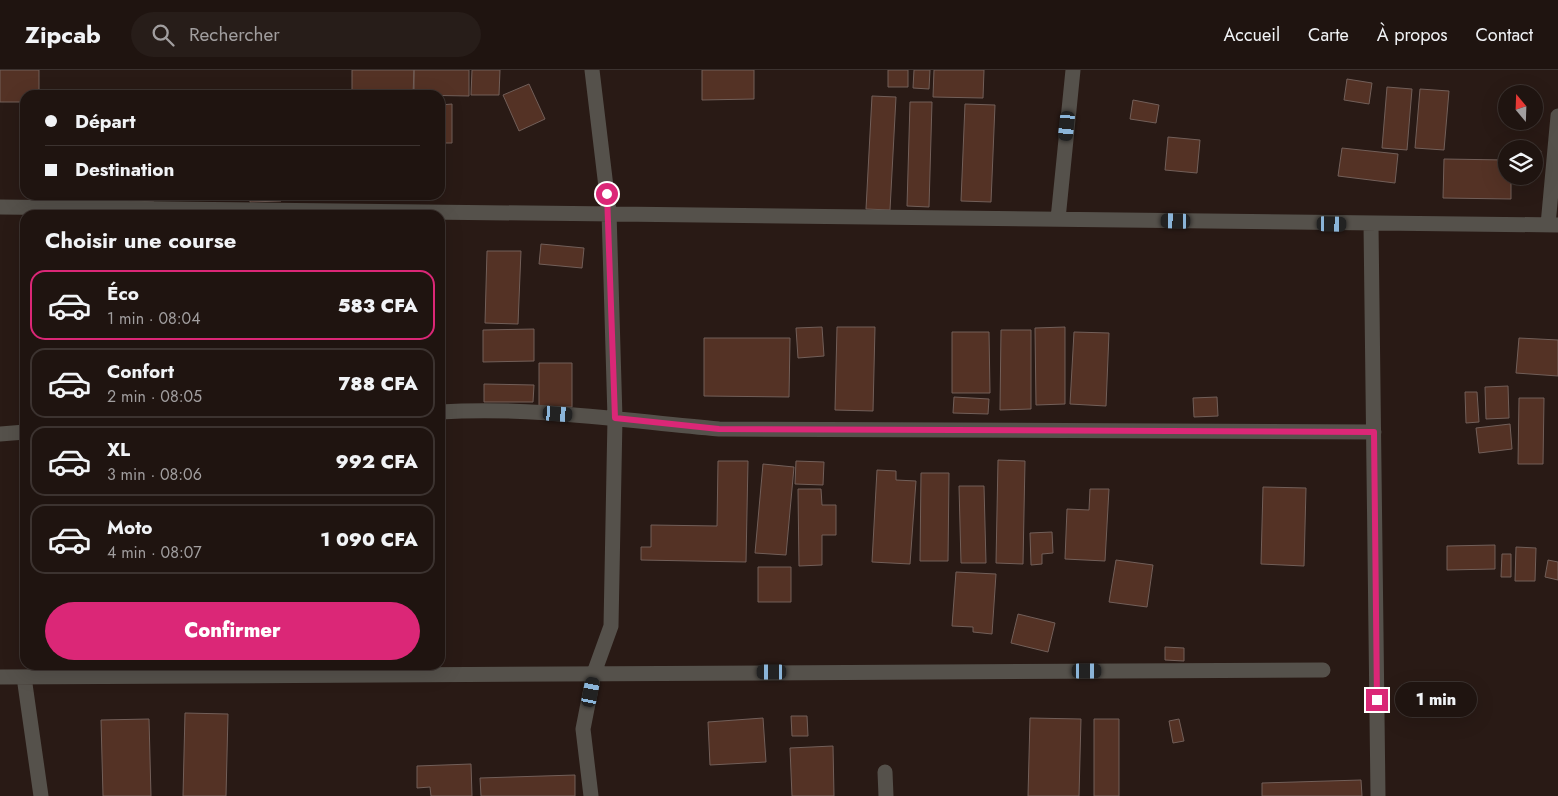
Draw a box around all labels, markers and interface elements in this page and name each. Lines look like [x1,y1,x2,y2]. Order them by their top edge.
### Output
search box [131,12,481,57]
text: Zipcab [25,17,101,52]
icon: search [149,21,177,49]
text: Rechercher [189,21,280,48]
text: Accueil [1223,22,1280,48]
text: Carte [1308,22,1349,48]
text: À propos [1377,22,1447,48]
text: Contact [1475,22,1533,48]
north arrow [1498,85,1542,130]
map controls [1498,85,1543,185]
text: Départ [75,108,136,135]
car [1057,110,1076,142]
button: layers [1498,140,1543,185]
text: Destination [75,156,174,183]
route start [596,183,618,205]
car [1160,213,1191,229]
car [1316,216,1347,232]
text: Choisir une course [45,224,236,256]
text: Éco [107,280,139,307]
icon: car [47,283,92,328]
text: 583 CFA [338,292,418,319]
text: 1 min · 08:04 [107,307,201,330]
text: Confort [107,358,174,385]
icon: car [47,361,92,406]
text: 788 CFA [338,370,418,397]
text: 2 min · 08:05 [107,385,202,408]
car [542,405,573,423]
text: XL [107,436,130,463]
icon: car [47,439,92,484]
text: 992 CFA [336,448,418,475]
text: 3 min · 08:06 [107,463,202,486]
text: Moto [107,514,152,541]
icon: car [47,517,92,562]
text: 1 090 CFA [320,526,418,553]
text: 4 min · 08:07 [107,541,202,564]
button: Confirmer [45,602,420,660]
car [1072,664,1102,679]
car [757,665,787,680]
car [580,676,601,708]
callout: 1 min [1394,682,1477,718]
text: 1 min [1416,688,1456,711]
route end [1366,689,1388,711]

